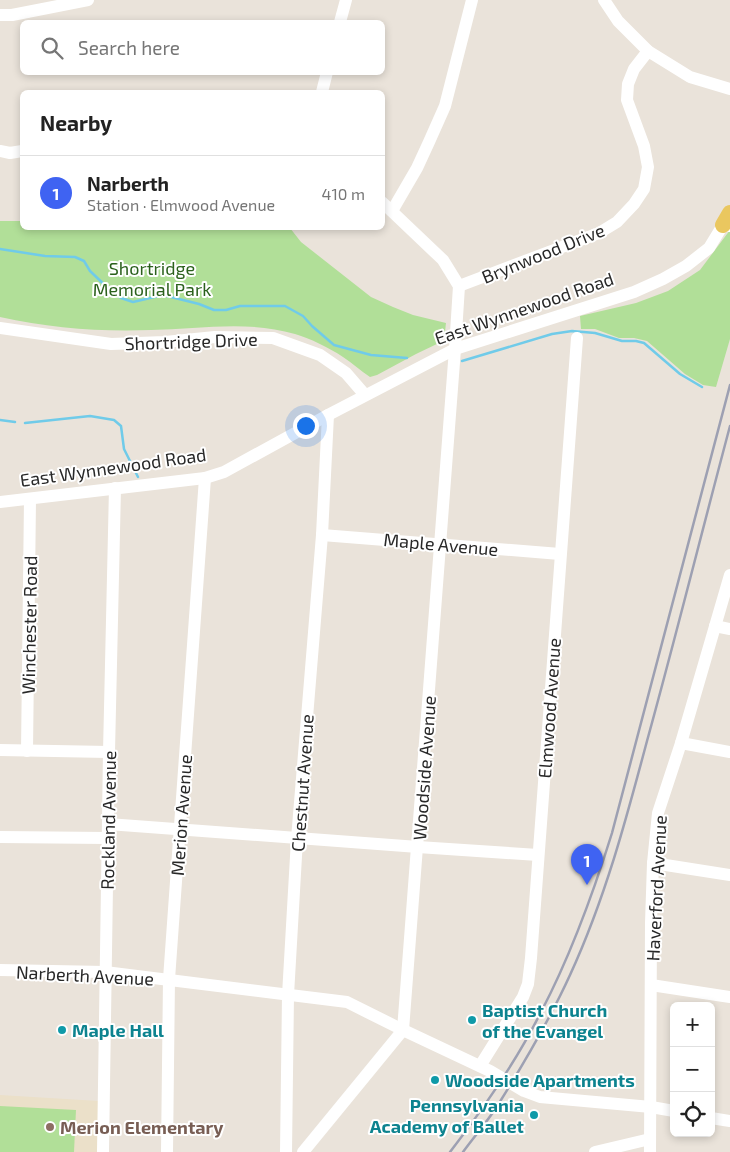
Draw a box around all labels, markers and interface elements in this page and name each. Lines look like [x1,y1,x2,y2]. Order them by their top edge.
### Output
search box [20,20,385,75]
icon: search [38,34,66,62]
text: Search here [78,36,180,59]
text: Nearby [40,110,112,135]
text: Narberth [87,172,169,195]
text: 1 [53,184,59,203]
text: 410 m [322,184,365,203]
text: Station · Elmwood Avenue [87,195,275,214]
street label: Brynwood Drive [478,218,608,288]
park label: Shortridge Memorial Park [93,257,211,300]
street label: East Wynnewood Road [432,267,616,349]
street label: Shortridge Drive [124,328,258,354]
your location [293,413,319,439]
street label: East Wynnewood Road [18,443,208,491]
street label: Maple Avenue [383,528,499,560]
street label: Winchester Road [17,555,41,695]
street label: Elmwood Avenue [533,637,565,779]
street label: Woodside Avenue [408,695,440,841]
street label: Chestnut Avenue [286,713,318,853]
street label: Rockland Avenue [96,750,120,890]
street label: Merion Avenue [166,754,196,876]
street label: Haverford Avenue [641,814,671,962]
pin: 1 [571,844,603,885]
street label: Narberth Avenue [15,960,155,990]
place label: Baptist Church of the Evangel [482,999,607,1042]
map controls [670,1002,715,1137]
button: + [670,1002,715,1047]
marker: Baptist Church of the Evangel [466,1014,478,1026]
place label: Maple Hall [72,1019,164,1041]
marker: Maple Hall [56,1024,68,1036]
button: − [670,1047,715,1092]
place label: Woodside Apartments [445,1069,635,1091]
marker: Woodside Apartments [429,1074,441,1086]
button: locate [670,1092,715,1137]
place label: Pennsylvania Academy of Ballet [370,1094,525,1137]
marker: Pennsylvania Academy of Ballet [528,1109,540,1121]
place label: Merion Elementary [60,1116,224,1138]
marker: Merion Elementary [44,1121,56,1133]

